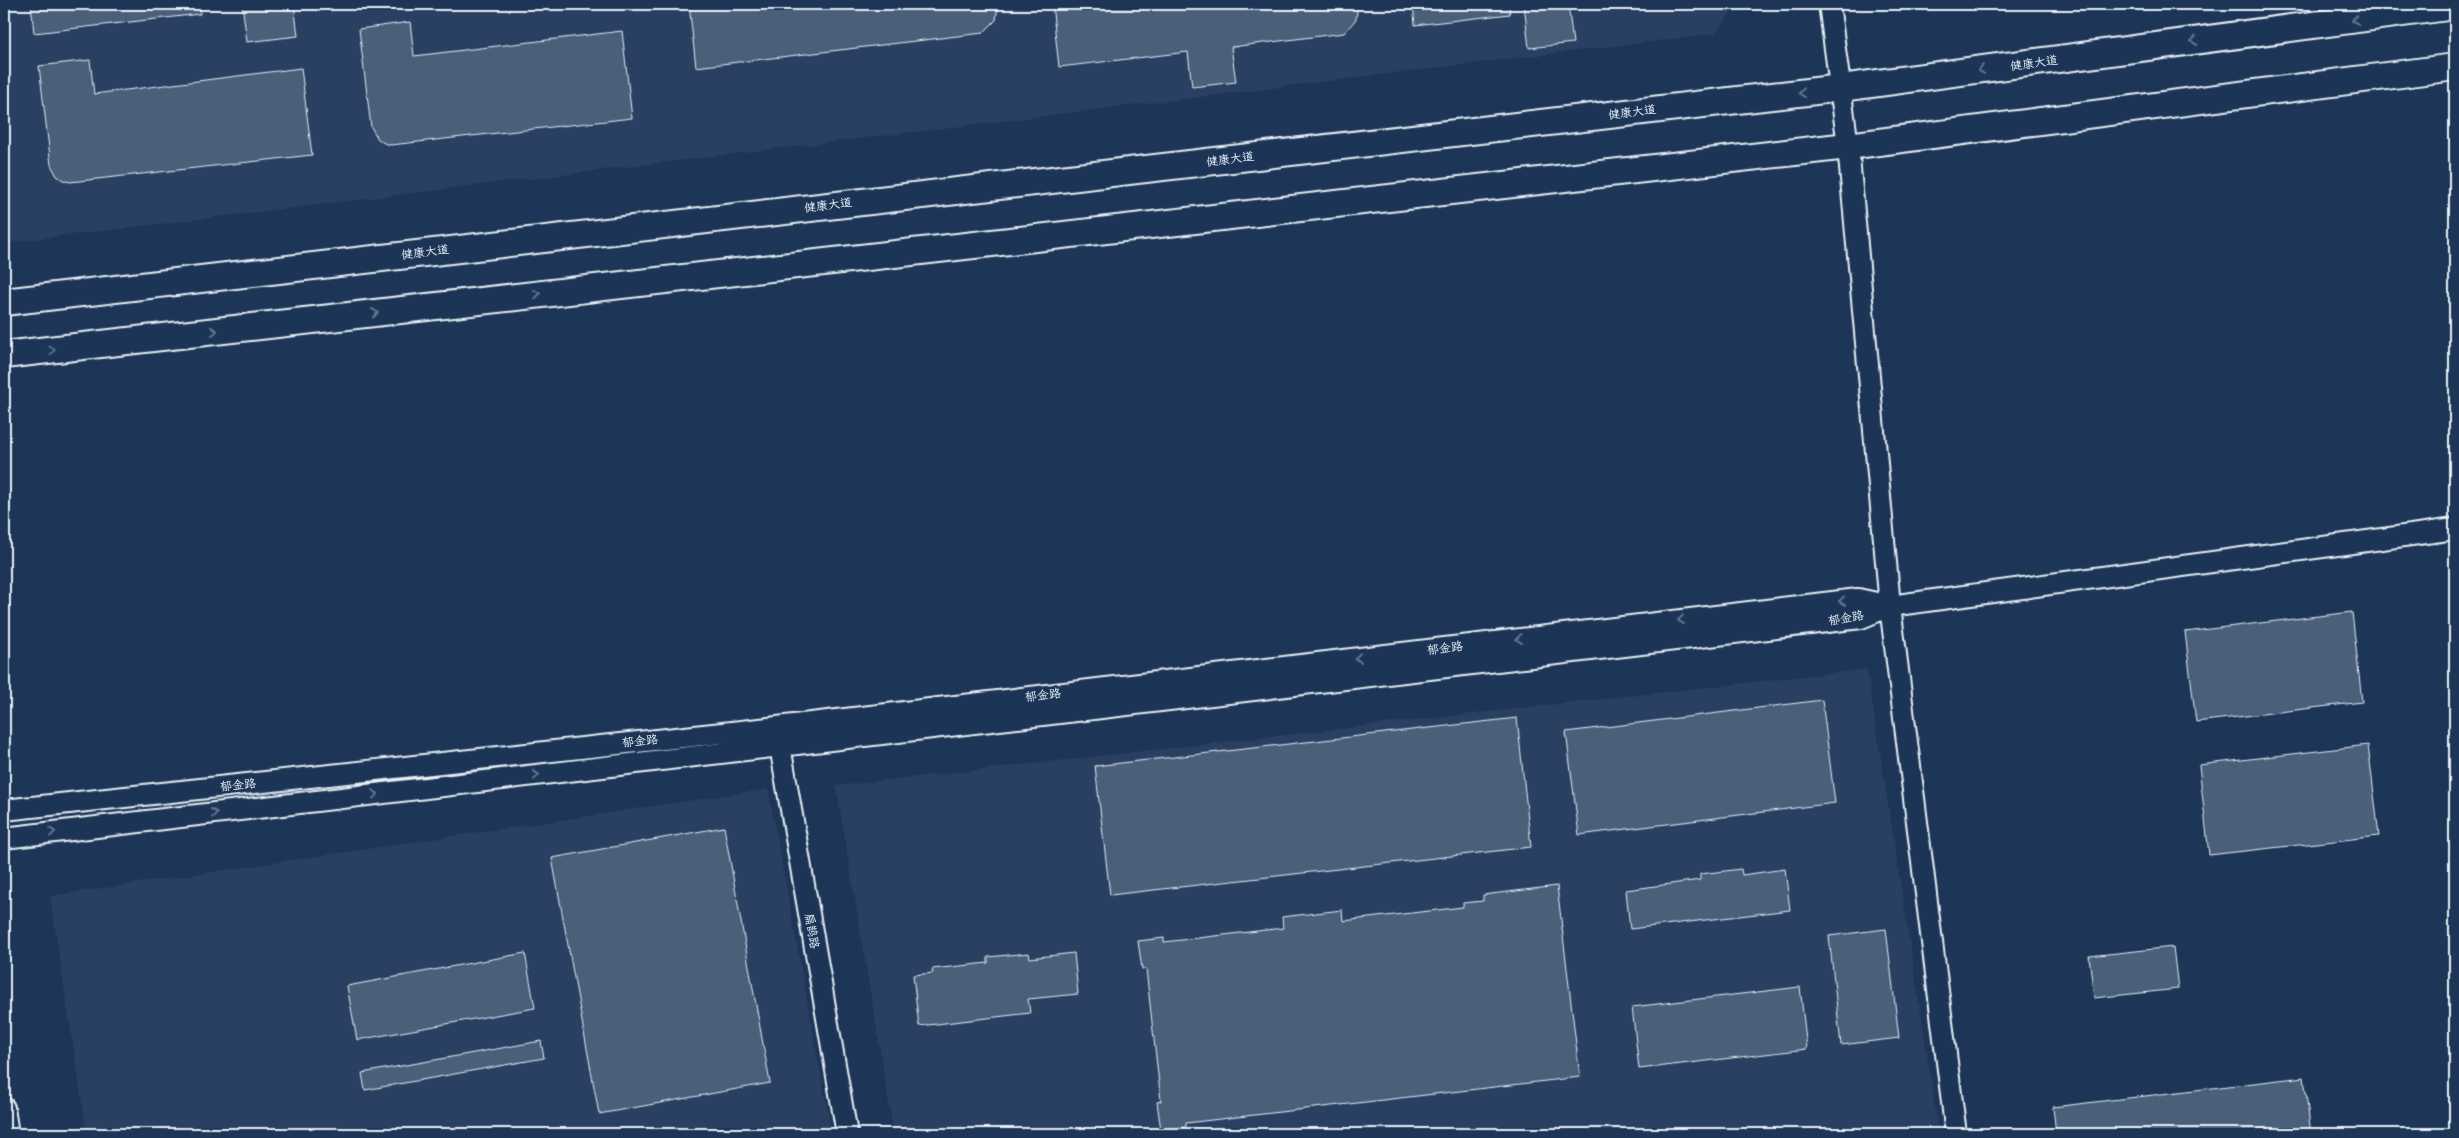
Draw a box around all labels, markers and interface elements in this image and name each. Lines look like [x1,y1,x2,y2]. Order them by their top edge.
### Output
one-way arrow [2351,14,2359,25]
one-way arrow [2190,36,2198,46]
street label: 健康大道 [2009,52,2059,74]
one-way arrow [1976,64,1985,74]
one-way arrow [1798,87,1806,98]
street label: 健康大道 [1607,101,1657,123]
street label: 健康大道 [1205,148,1255,170]
street label: 健康大道 [803,194,853,216]
street label: 健康大道 [400,241,450,263]
one-way arrow [533,289,541,300]
one-way arrow [371,308,379,319]
one-way arrow [210,326,218,337]
one-way arrow [48,345,56,356]
one-way arrow [1838,595,1846,606]
street label: 郁金路 [1826,607,1865,629]
one-way arrow [1676,614,1684,625]
one-way arrow [1515,633,1523,644]
street label: 郁金路 [1425,638,1464,658]
one-way arrow [1354,652,1362,663]
street label: 郁金路 [1023,685,1062,705]
street label: 郁金路 [620,731,659,751]
one-way arrow [533,770,541,781]
street label: 郁金路 [218,775,257,795]
one-way arrow [371,789,379,800]
one-way arrow [210,808,218,819]
one-way arrow [48,827,56,838]
street label: 扁鹊路 [801,912,823,950]

